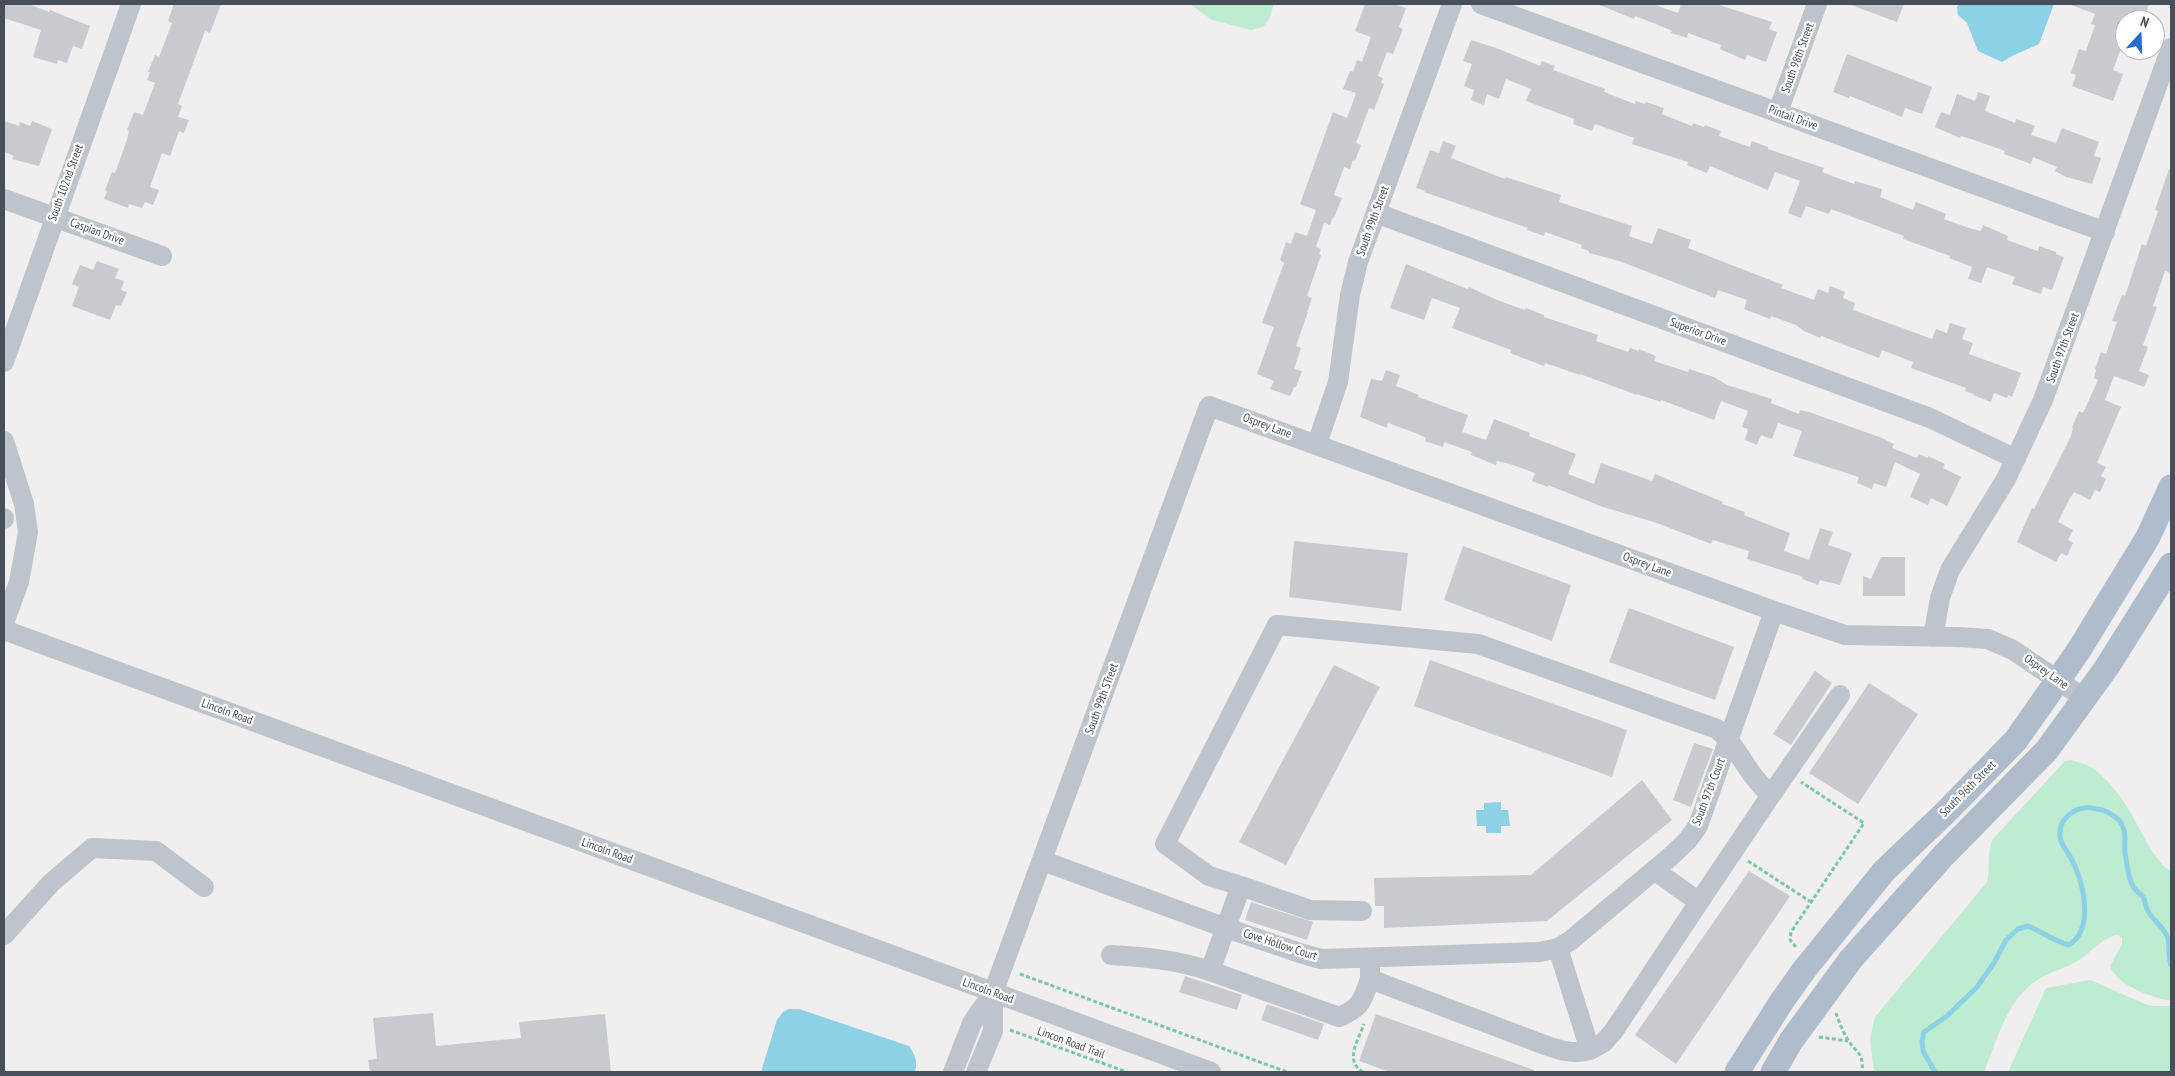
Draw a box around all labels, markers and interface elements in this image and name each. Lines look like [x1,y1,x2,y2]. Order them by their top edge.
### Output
north arrow [2115,10,2165,60]
text: N [2138,12,2151,32]
street label: South 98th Street [1779,21,1817,95]
street label: Pintail Drive [1767,102,1819,134]
street label: South 102nd Street [45,143,87,223]
street label: South 99th Street [1354,184,1392,258]
street label: Caspian Drive [68,216,126,248]
street label: South 97th Street [2044,311,2082,385]
street label: Superior Drive [1668,315,1728,349]
street label: Osprey Lane [1241,411,1293,441]
street label: Osprey Lane [1621,550,1673,580]
street label: Osprey Lane [2021,652,2071,692]
street label: South 99th STreet [1083,662,1121,736]
street label: Lincoln Road [200,696,254,728]
street label: South 97th Court [1690,756,1728,828]
street label: South 96th Street [1937,758,1999,820]
street label: Lincoln Road [580,835,634,867]
street label: Cove Hollow Court [1241,926,1319,964]
street label: Lincoln Road [961,975,1015,1007]
street label: Lincon Road Trail [1035,1024,1107,1062]

